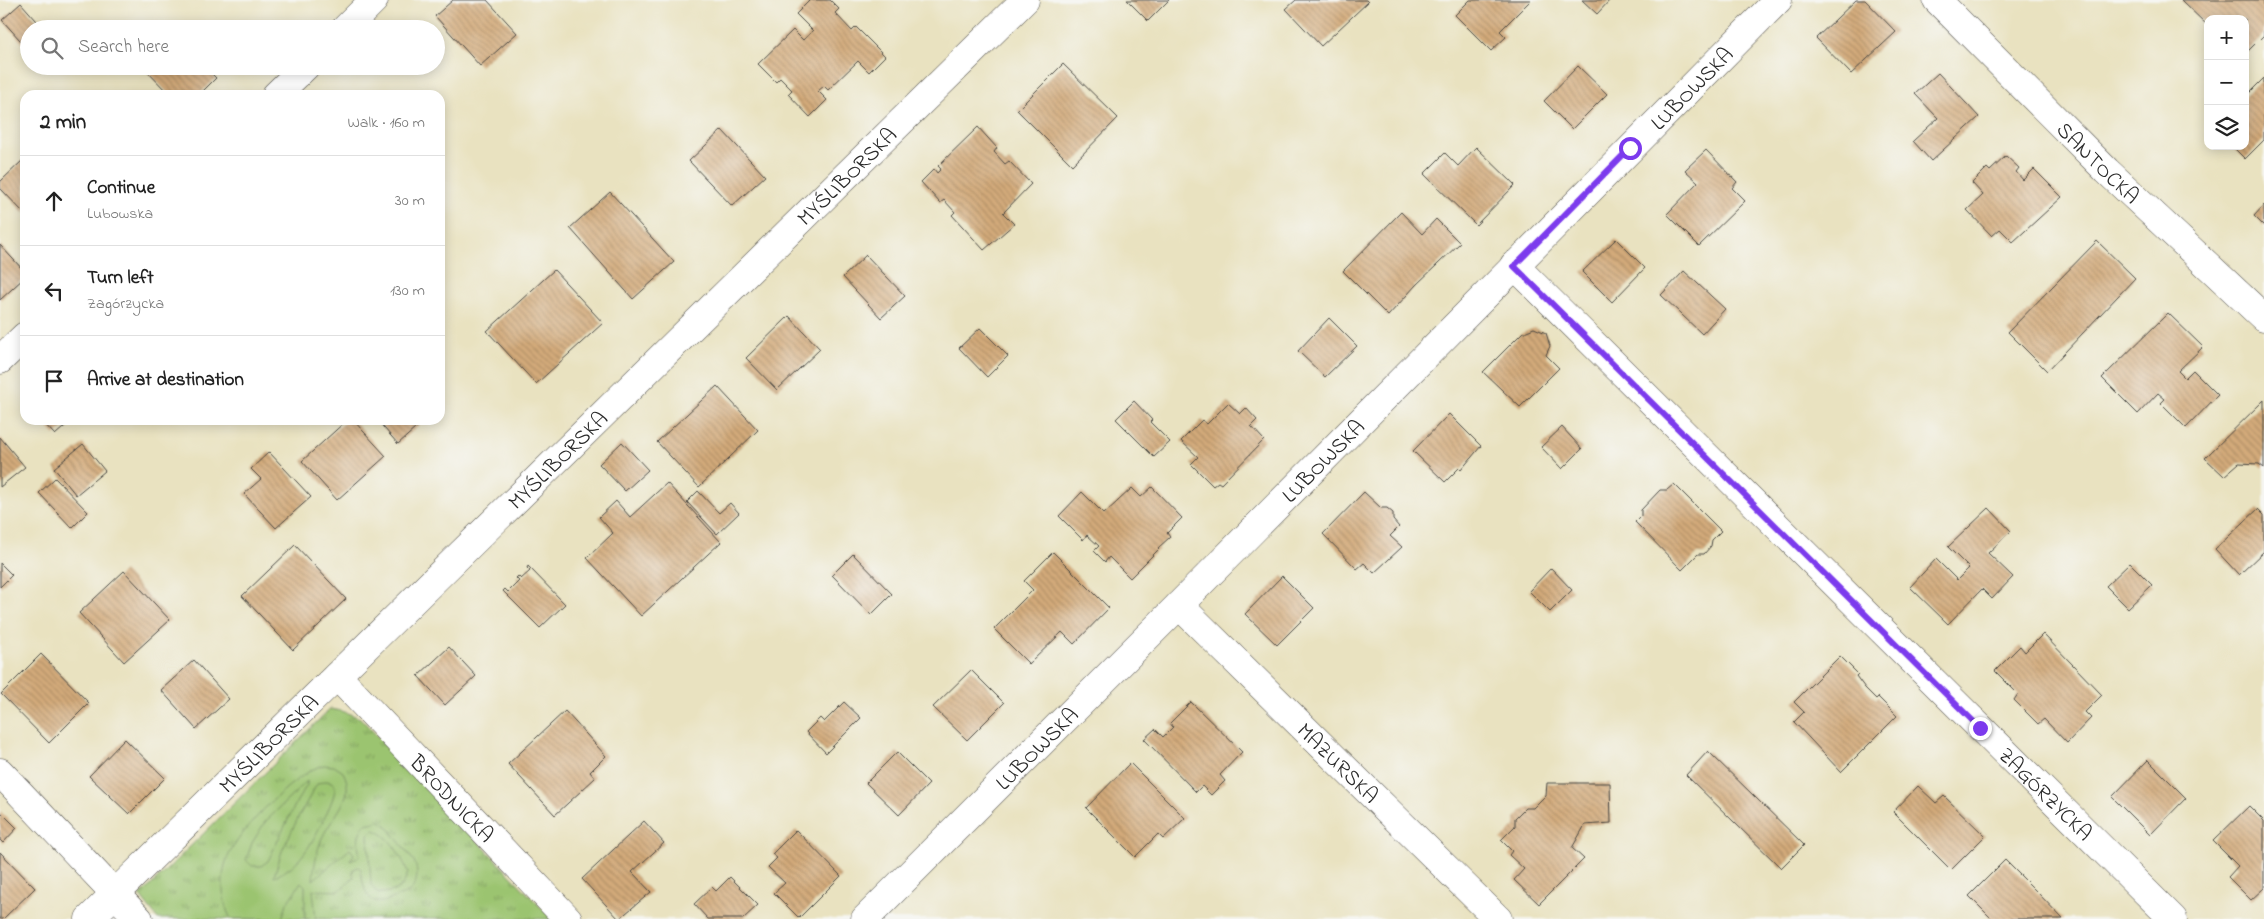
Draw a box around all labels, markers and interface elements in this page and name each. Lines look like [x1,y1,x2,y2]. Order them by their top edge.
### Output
map controls [2204,15,2249,150]
button: + [2204,15,2249,60]
search box [20,20,445,75]
icon: search [38,34,66,62]
text: Search here [78,34,169,61]
street label: LUBOWSKA [1644,41,1742,139]
button: − [2204,60,2249,105]
button: layers [2204,105,2249,150]
text: 2 min [40,108,86,138]
text: Walk · 160 m [347,111,425,135]
street label: SANTOCKA [2048,116,2146,213]
street label: MYŚLIBORSKA [791,121,906,235]
route start [1619,137,1642,160]
text: Continue [87,175,155,202]
icon: ahead [40,187,68,215]
text: 30 m [395,189,425,213]
text: Lubowska [87,202,153,226]
text: Turn left [87,265,154,292]
icon: left [40,277,68,305]
text: 130 m [390,279,425,303]
text: Zagórzycka [87,292,164,316]
icon: arrive [40,367,68,395]
text: Arrive at destination [87,367,244,394]
street label: MYŚLIBORSKA [502,405,617,518]
street label: LUBOWSKA [1276,413,1374,511]
street label: MYŚLIBORSKA [213,689,328,802]
street label: LUBOWSKA [989,701,1087,799]
street label: MAZURSKA [1288,716,1385,812]
route end [1969,717,1992,740]
street label: ZAGÓRZYCKA [1990,741,2099,850]
street label: BRODNICKA [400,748,500,851]

